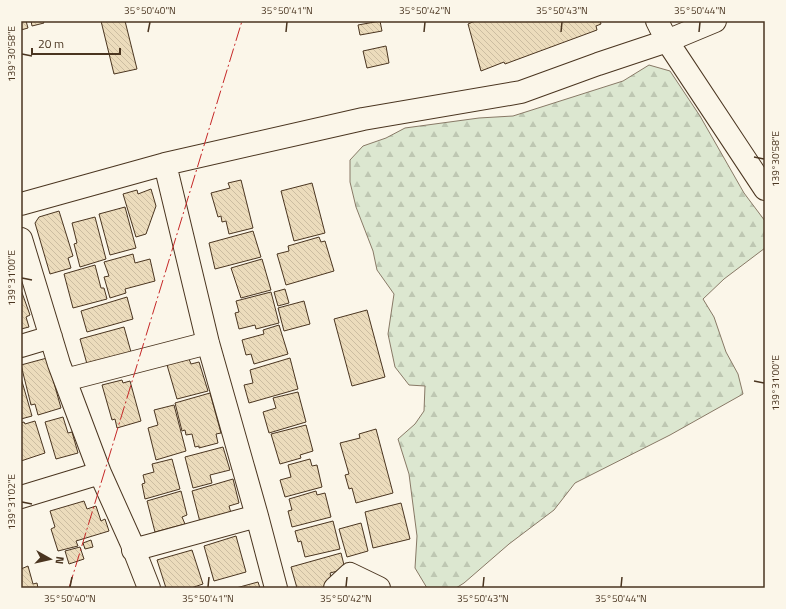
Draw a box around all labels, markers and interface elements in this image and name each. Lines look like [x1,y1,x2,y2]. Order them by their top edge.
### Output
text: 35°50'40"N [124,3,176,18]
text: 35°50'41"N [261,3,313,18]
text: 35°50'42"N [399,3,451,18]
text: 35°50'43"N [536,3,588,18]
text: 35°50'44"N [674,3,726,18]
text: 139°30'58"E [4,25,19,82]
scale bar [32,30,120,56]
text: 20 m [38,34,64,53]
text: 139°30'58"E [768,130,783,187]
text: 139°31'00"E [4,249,19,306]
text: 139°31'00"E [768,354,783,411]
text: 139°31'02"E [4,473,19,530]
north arrow [30,539,70,579]
text: N [51,556,68,565]
text: 35°50'40"N [44,591,96,606]
text: 35°50'41"N [182,591,234,606]
text: 35°50'42"N [320,591,372,606]
text: 35°50'43"N [457,591,509,606]
text: 35°50'44"N [595,591,647,606]

